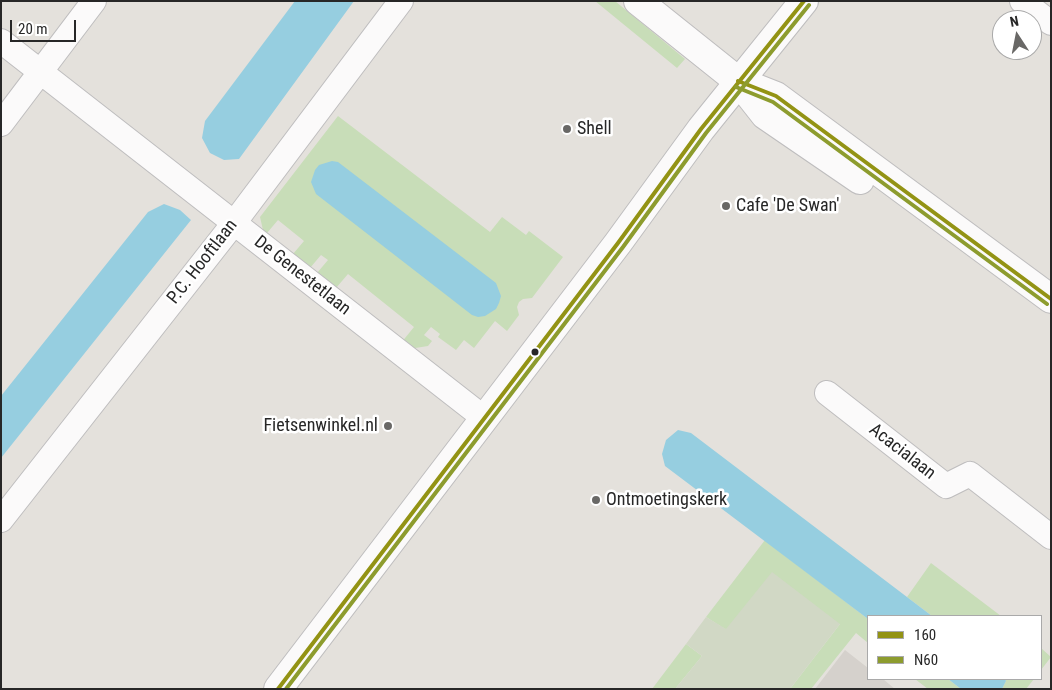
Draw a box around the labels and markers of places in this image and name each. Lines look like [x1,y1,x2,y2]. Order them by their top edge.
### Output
place label: Shell [577,118,612,140]
marker: Shell [561,123,573,135]
place label: Cafe 'De Swan' [736,195,839,217]
marker: Cafe 'De Swan' [720,200,732,212]
unlabelled marker [530,347,540,357]
place label: Fietsenwinkel.nl [263,415,378,437]
marker: Fietsenwinkel.nl [382,420,394,432]
place label: Ontmoetingskerk [606,489,727,511]
marker: Ontmoetingskerk [590,494,602,506]

